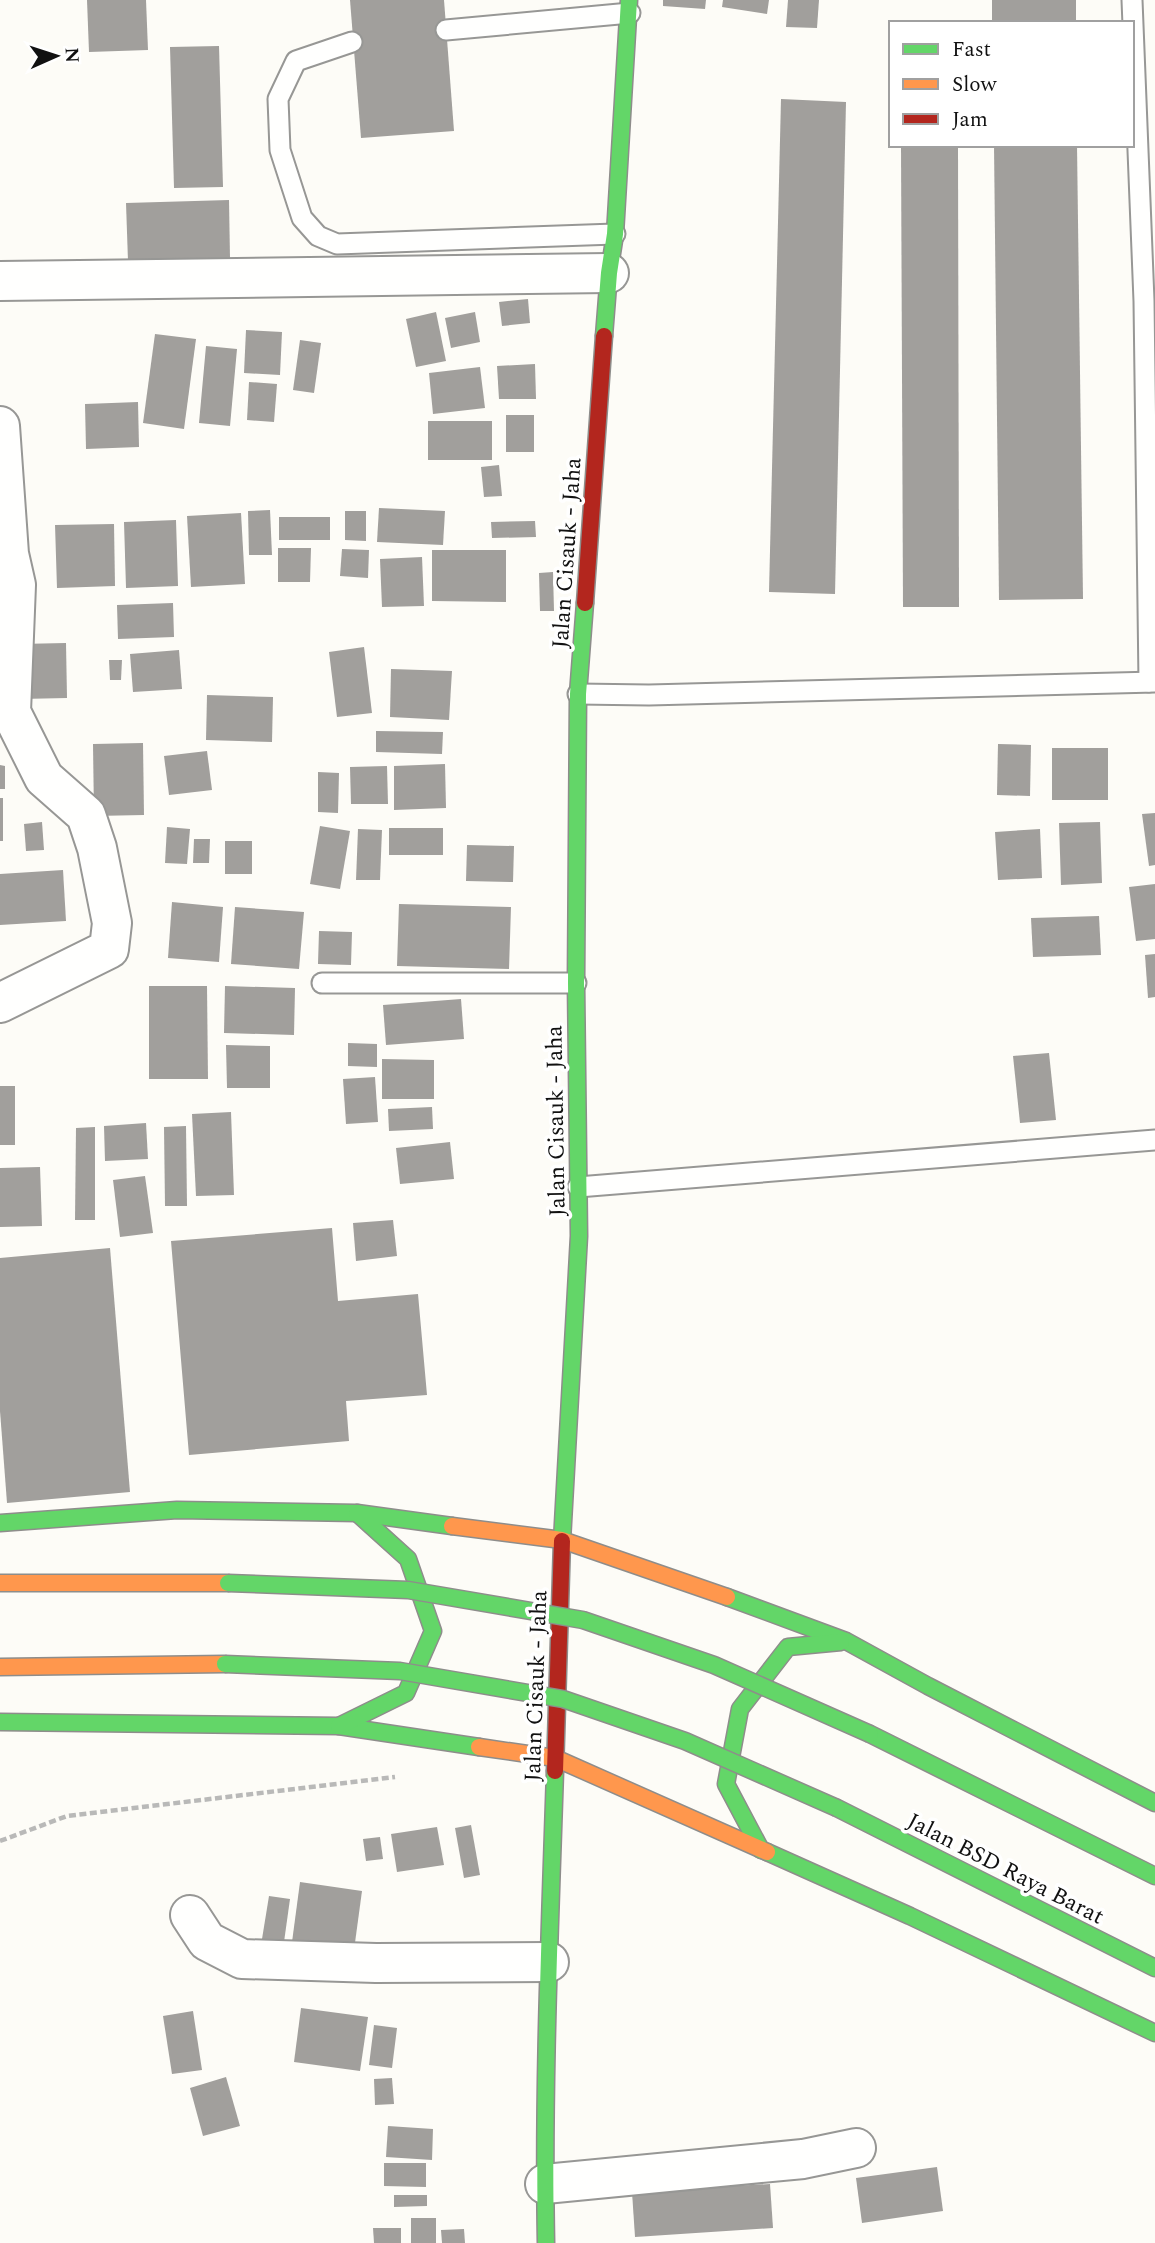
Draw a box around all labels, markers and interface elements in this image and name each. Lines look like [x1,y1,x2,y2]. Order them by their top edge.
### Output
north arrow [21,21,91,91]
legend [889,21,1134,147]
text: Fast [952,34,991,66]
text: N [57,47,86,64]
text: Slow [952,69,998,101]
text: Jam [952,104,988,136]
street label: Jalan Cisauk - Jaha [543,456,592,650]
street label: Jalan Cisauk - Jaha [537,1025,576,1217]
street label: Jalan Cisauk - Jaha [516,1590,557,1782]
street label: Jalan BSD Raya Barat [901,1804,1110,1934]

